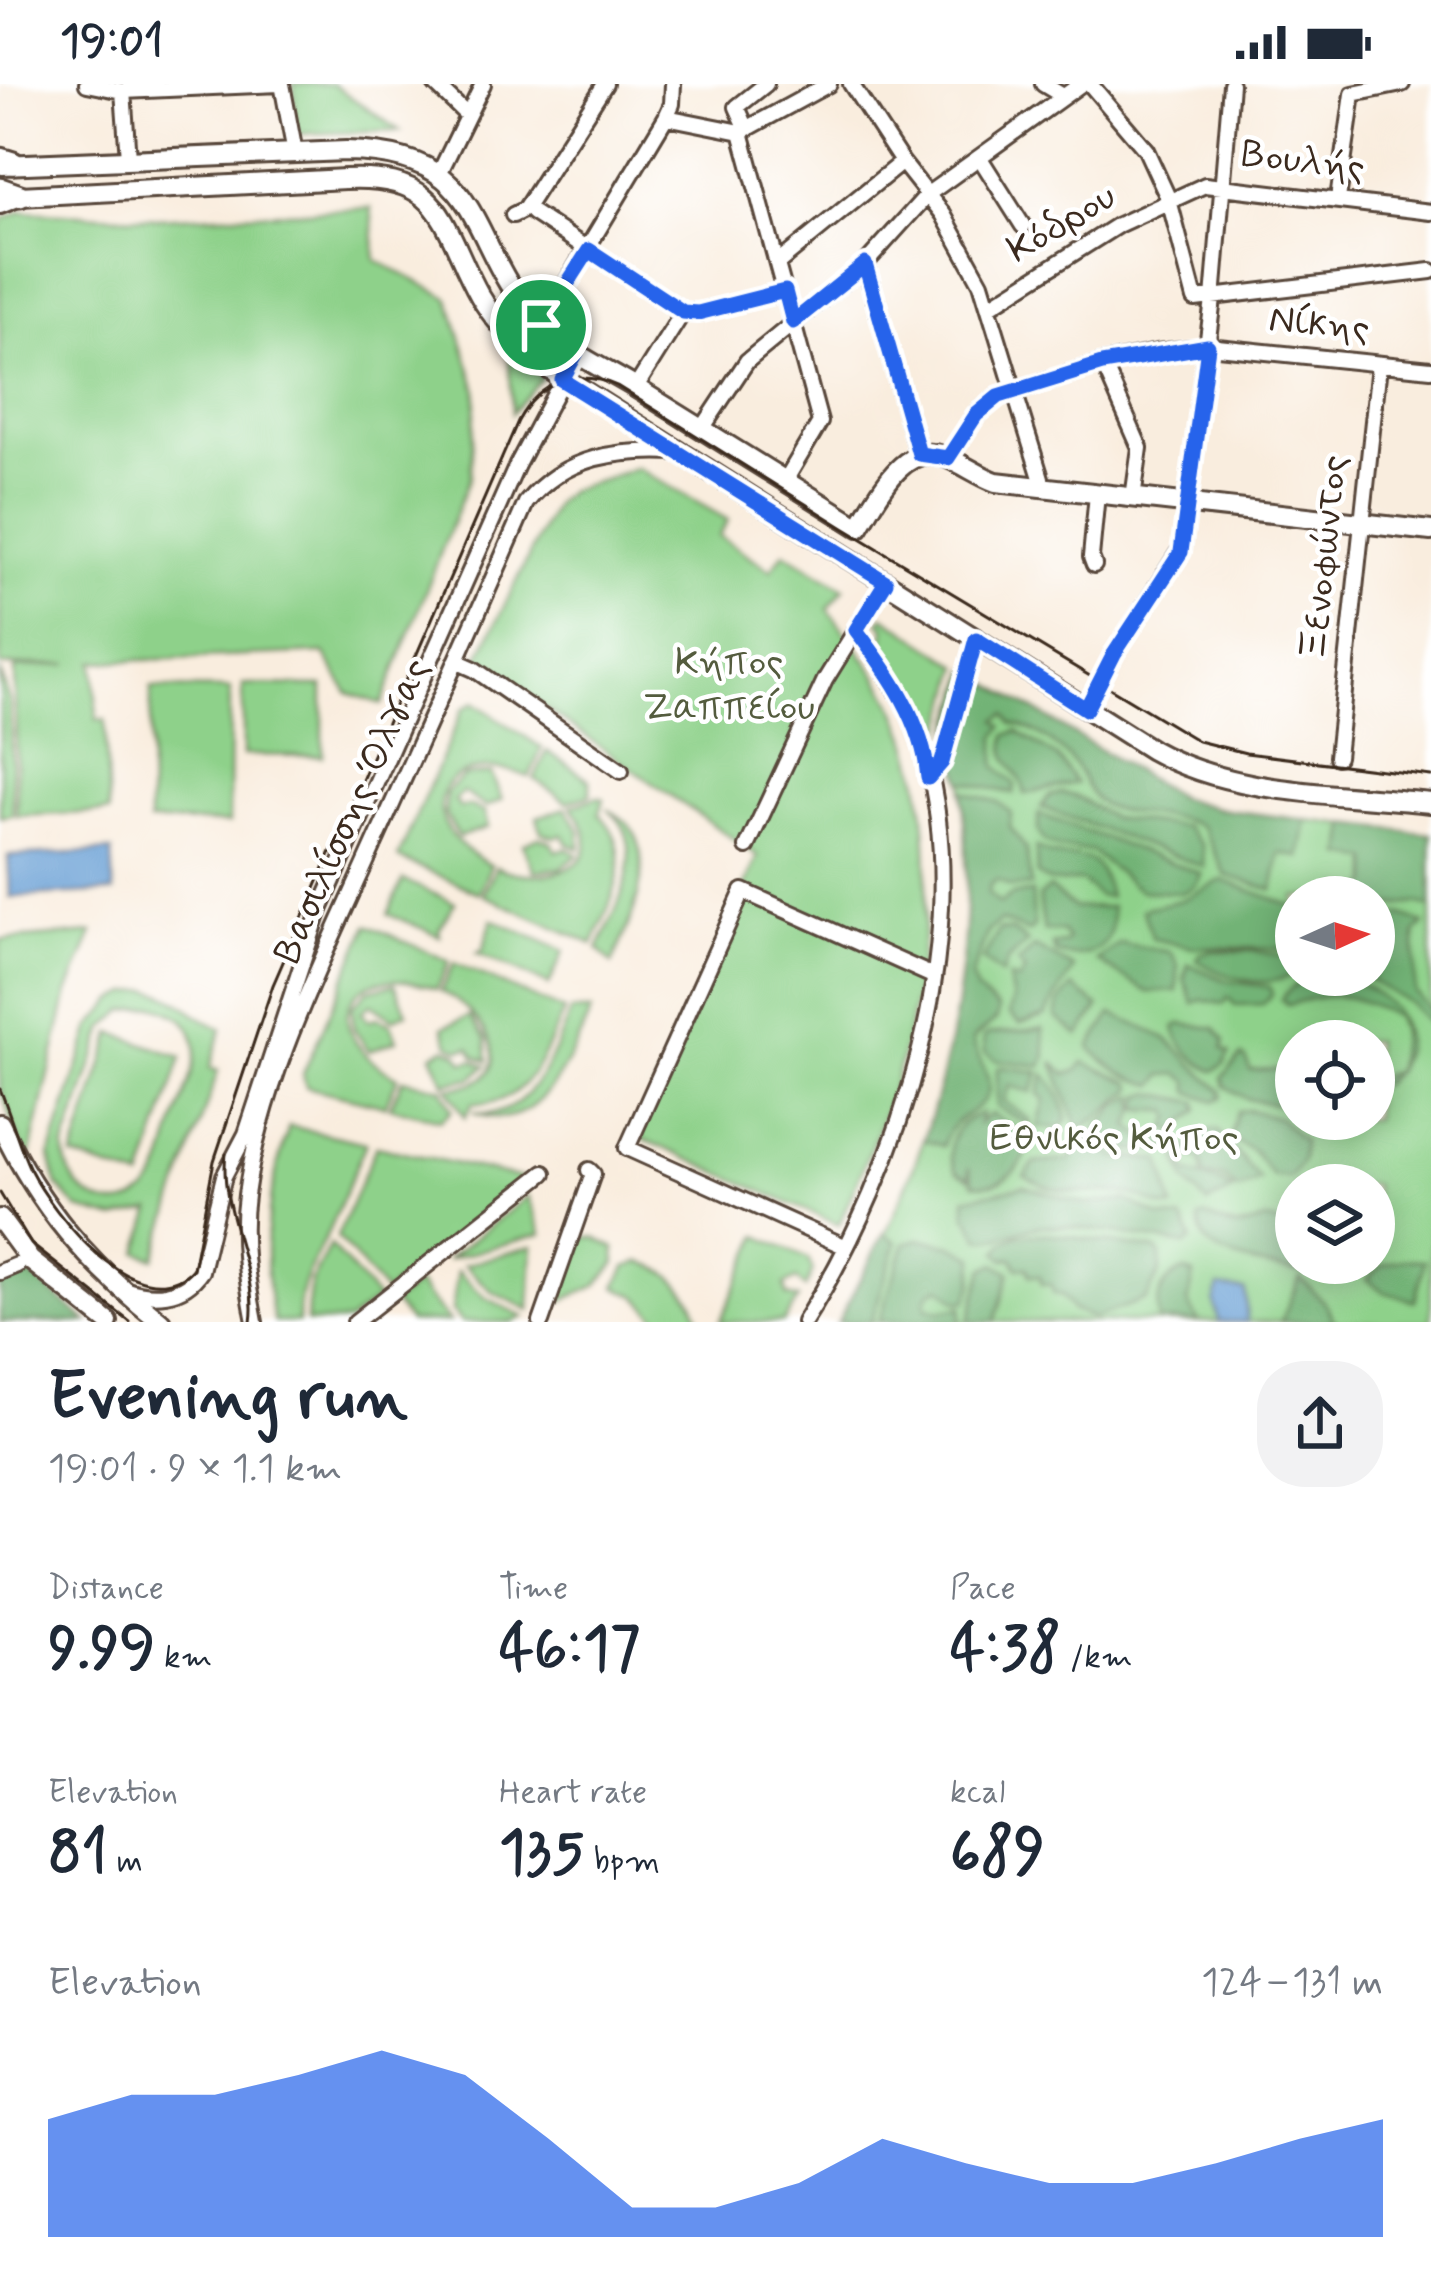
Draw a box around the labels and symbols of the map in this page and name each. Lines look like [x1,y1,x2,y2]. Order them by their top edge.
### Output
street label: Βουλής [1238,129,1368,195]
street label: Κόδρου [998,172,1126,276]
pin [490,274,592,376]
street label: Νίκης [1266,294,1372,356]
street label: Ξενοφώντος [1289,453,1361,663]
park label: Κήπος Ζαππείου [643,638,815,734]
street label: Βασιλίσσης Όλγας [263,651,443,971]
north arrow [1275,876,1395,996]
park label: Εθνικός Κήπος [989,1114,1239,1165]

